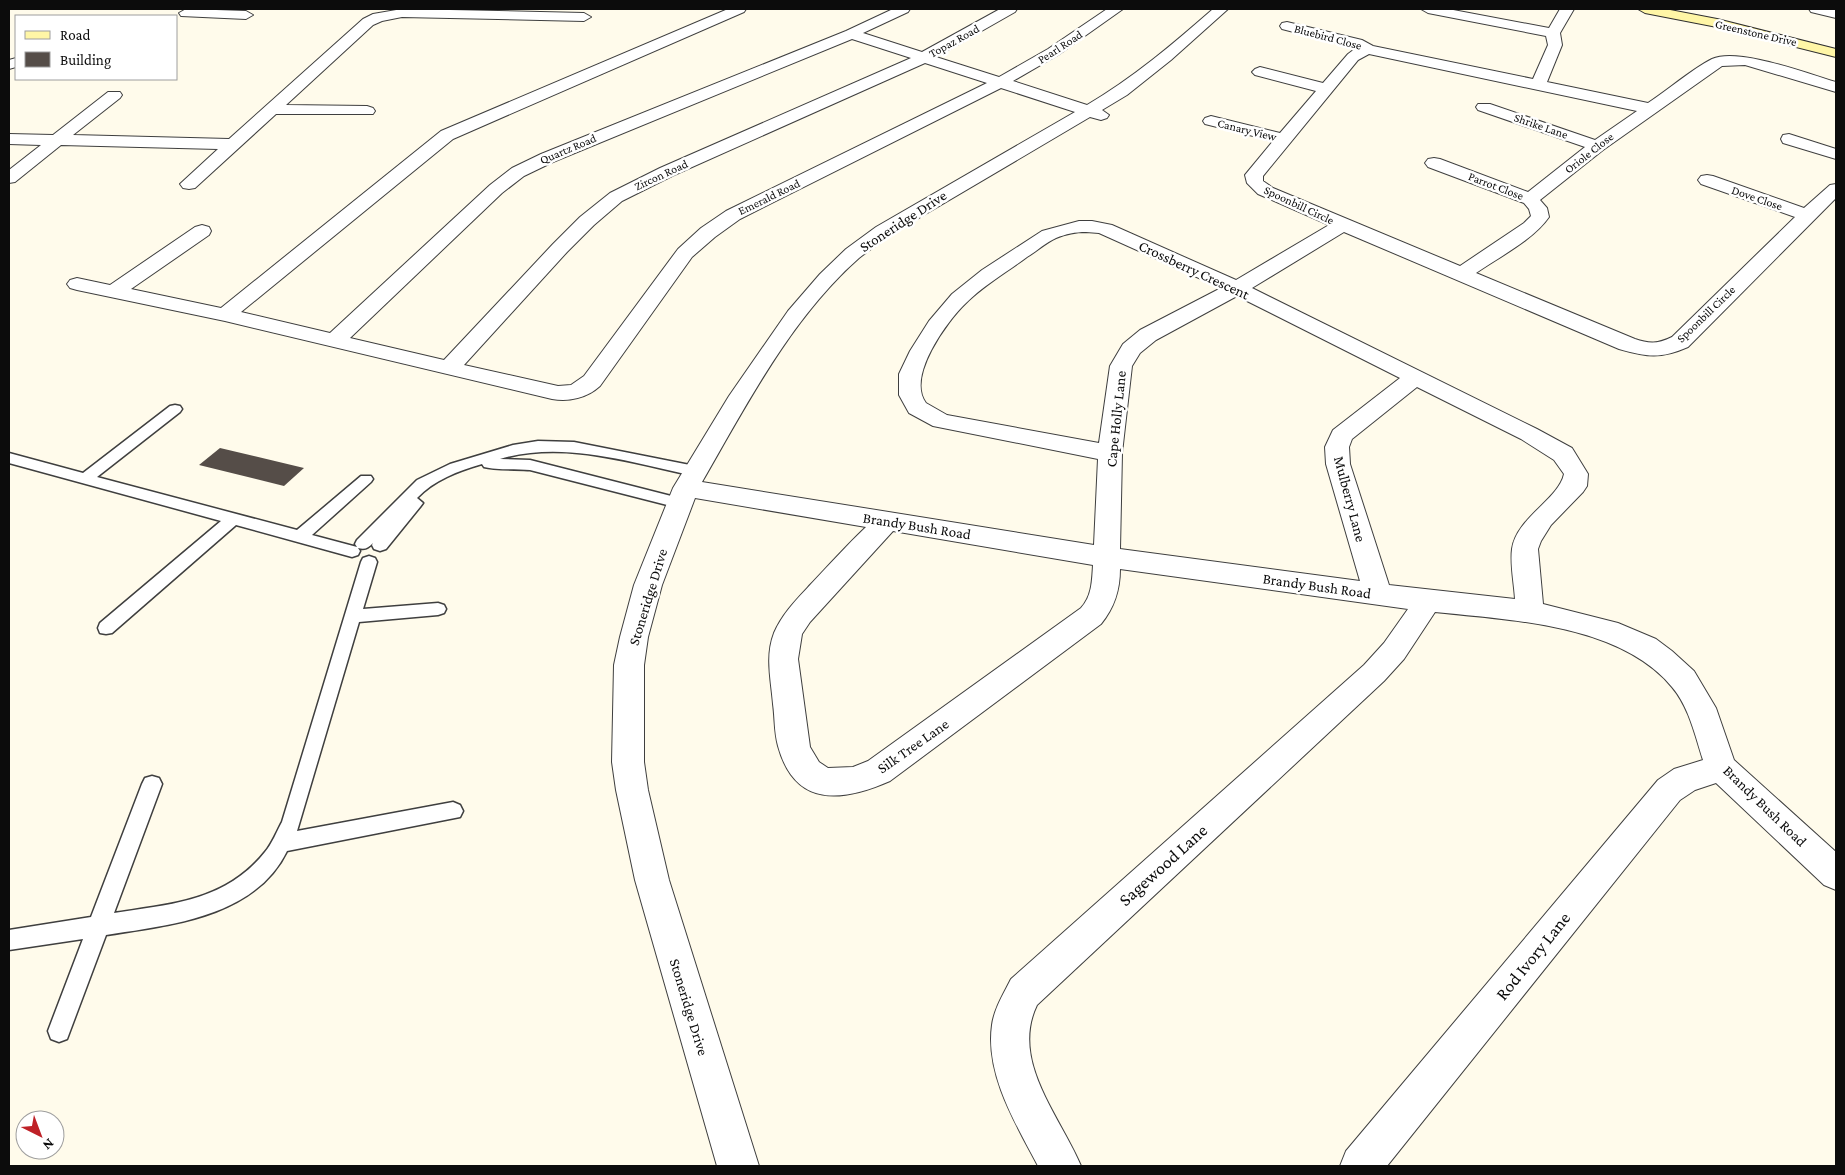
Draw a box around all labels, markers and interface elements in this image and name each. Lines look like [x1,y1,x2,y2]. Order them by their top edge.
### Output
legend [15,15,178,80]
street label: Greenstone Drive [1714,17,1798,49]
street label: Topaz Road [926,21,982,61]
street label: Bluebird Close [1293,21,1363,53]
text: Road [60,27,91,43]
street label: Pearl Road [1035,27,1086,67]
text: Building [60,52,111,69]
street label: Shrike Lane [1512,110,1570,142]
street label: Canary View [1216,116,1278,144]
street label: Oriole Close [1562,130,1616,176]
street label: Quartz Road [538,131,599,167]
street label: Zircon Road [632,156,691,193]
street label: Parrot Close [1466,169,1526,203]
street label: Emerald Road [736,176,803,218]
street label: Spoonbill Circle [1262,183,1336,227]
street label: Dove Close [1730,183,1784,213]
street label: Stoneridge Drive [857,187,950,256]
street label: Crossberry Crescent [1136,237,1253,304]
street label: Spoonbill Circle [1674,283,1738,345]
street label: Cape Holly Lane [1103,370,1130,468]
street label: Mulberry Lane [1330,454,1369,544]
street label: Brandy Bush Road [862,510,972,543]
street label: Stoneridge Drive [626,546,671,648]
street label: Brandy Bush Road [1262,570,1372,603]
street label: Silk Tree Lane [874,715,952,776]
street label: Brandy Bush Road [1719,762,1810,850]
street label: Sagewood Lane [1115,820,1211,910]
street label: Rod Ivory Lane [1492,908,1575,1004]
street label: Stoneridge Drive [666,957,711,1058]
north arrow [15,1110,65,1160]
text: N [39,1136,58,1154]

